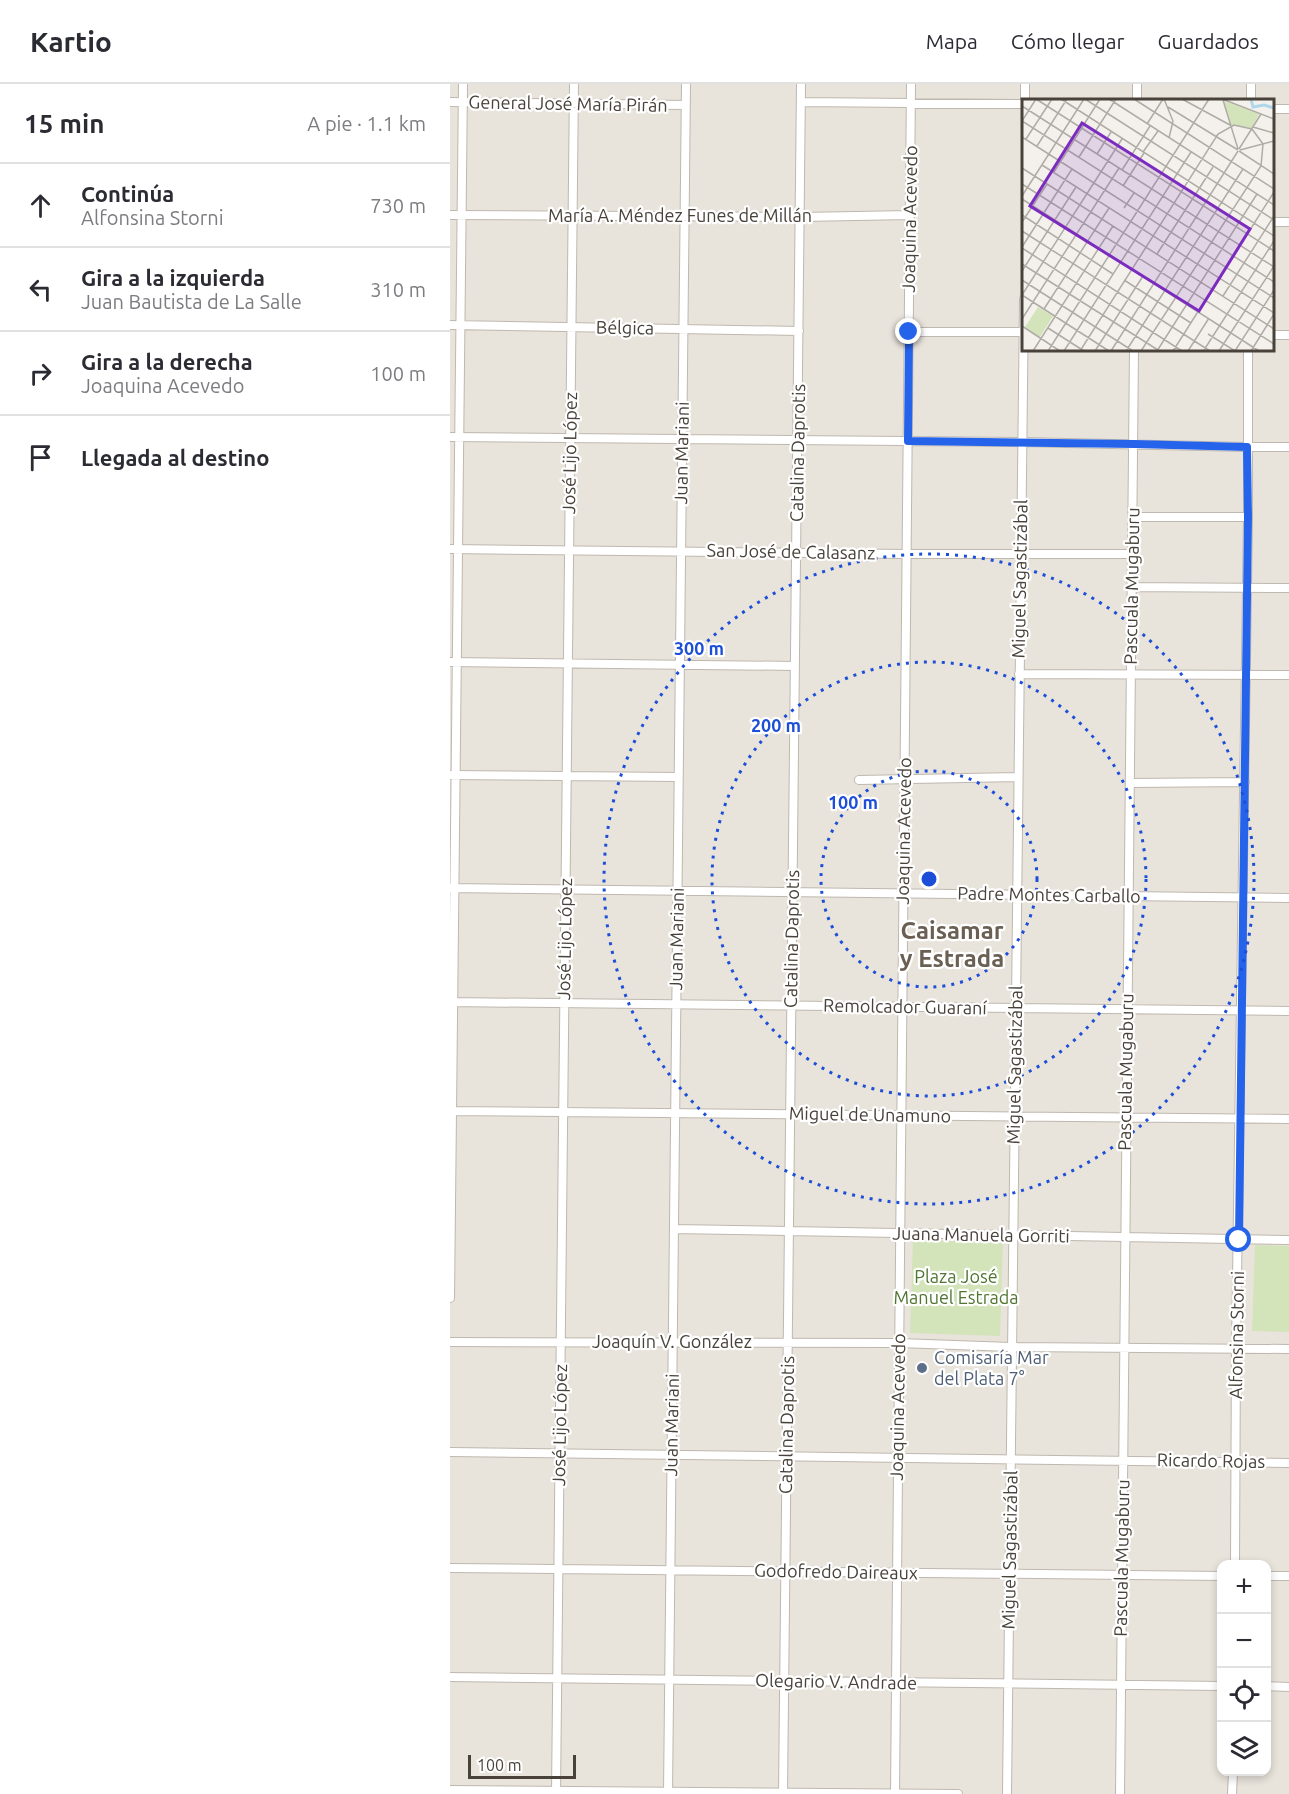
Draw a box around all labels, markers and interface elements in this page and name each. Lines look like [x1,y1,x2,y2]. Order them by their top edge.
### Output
text: Kartio [30,26,112,57]
text: Mapa [926,29,978,53]
text: Cómo llegar [1011,29,1125,53]
text: Guardados [1158,29,1259,53]
street label: General José María Pirán [468,91,668,115]
inset map [1022,99,1274,351]
text: 15 min [24,109,104,138]
text: A pie · 1.1 km [307,112,426,135]
street label: Joaquina Acevedo [898,145,920,293]
text: Continúa [81,181,174,206]
icon: ahead [24,189,57,222]
text: 730 m [370,194,426,217]
street label: María A. Méndez Funes de Millán [548,205,812,225]
text: Alfonsina Storni [81,206,224,229]
text: Gira a la izquierda [81,265,265,290]
icon: left [24,273,57,306]
text: 310 m [370,278,426,301]
text: Juan Bautista de La Salle [81,290,302,313]
street label: Bélgica [596,316,654,338]
route end [895,318,921,344]
text: Gira a la derecha [81,349,253,374]
icon: right [24,357,57,390]
text: 100 m [370,362,426,385]
text: Joaquina Acevedo [81,374,245,397]
street label: Catalina Daprotis [786,383,808,522]
street label: José Lijo López [558,392,580,514]
street label: Juan Mariani [670,401,692,505]
icon: arrive [24,441,57,474]
text: Llegada al destino [81,445,269,470]
street label: Miguel Sagastizábal [1008,499,1030,659]
street label: Pascuala Mugaburu [1120,507,1142,665]
street label: San José de Calasanz [706,540,876,562]
text: 300 m [674,638,724,658]
text: 200 m [751,715,801,735]
street label: Joaquina Acevedo [892,757,914,905]
text: 100 m [828,792,878,812]
street label: Catalina Daprotis [780,869,802,1008]
centre of rings [919,869,939,889]
street label: José Lijo López [553,878,575,1000]
street label: Padre Montes Carballo [957,882,1141,906]
street label: Juan Mariani [665,887,687,991]
district label: Caisamar y Estrada [900,917,1004,972]
street label: Miguel Sagastizábal [1003,985,1025,1145]
street label: Pascuala Mugaburu [1114,993,1136,1151]
street label: Remolcador Guaraní [823,995,988,1017]
street label: Miguel de Unamuno [789,1103,951,1125]
street label: Juana Manuela Gorriti [892,1222,1070,1246]
route start [1225,1226,1251,1252]
park label: Plaza José Manuel Estrada [893,1266,1019,1307]
street label: Alfonsina Storni [1225,1271,1247,1399]
street label: Joaquín V. González [592,1331,752,1351]
street label: Joaquina Acevedo [886,1333,908,1481]
place label: Comisaría Mar del Plata 7° [934,1347,1049,1388]
street label: Catalina Daprotis [775,1355,797,1494]
marker: Comisaría Mar del Plata 7° [915,1361,929,1375]
street label: José Lijo López [548,1364,570,1486]
street label: Juan Mariani [660,1373,682,1477]
street label: Ricardo Rojas [1157,1449,1266,1471]
street label: Miguel Sagastizábal [998,1470,1020,1630]
street label: Pascuala Mugaburu [1110,1479,1132,1637]
street label: Godofredo Daireaux [754,1560,918,1582]
map controls [1217,1560,1271,1776]
button: + [1217,1560,1271,1614]
button: − [1217,1614,1271,1668]
button: locate [1217,1668,1271,1722]
street label: Olegario V. Andrade [755,1670,917,1692]
button: layers [1217,1722,1271,1776]
scale bar [468,1752,576,1780]
text: 100 m [477,1756,522,1774]

